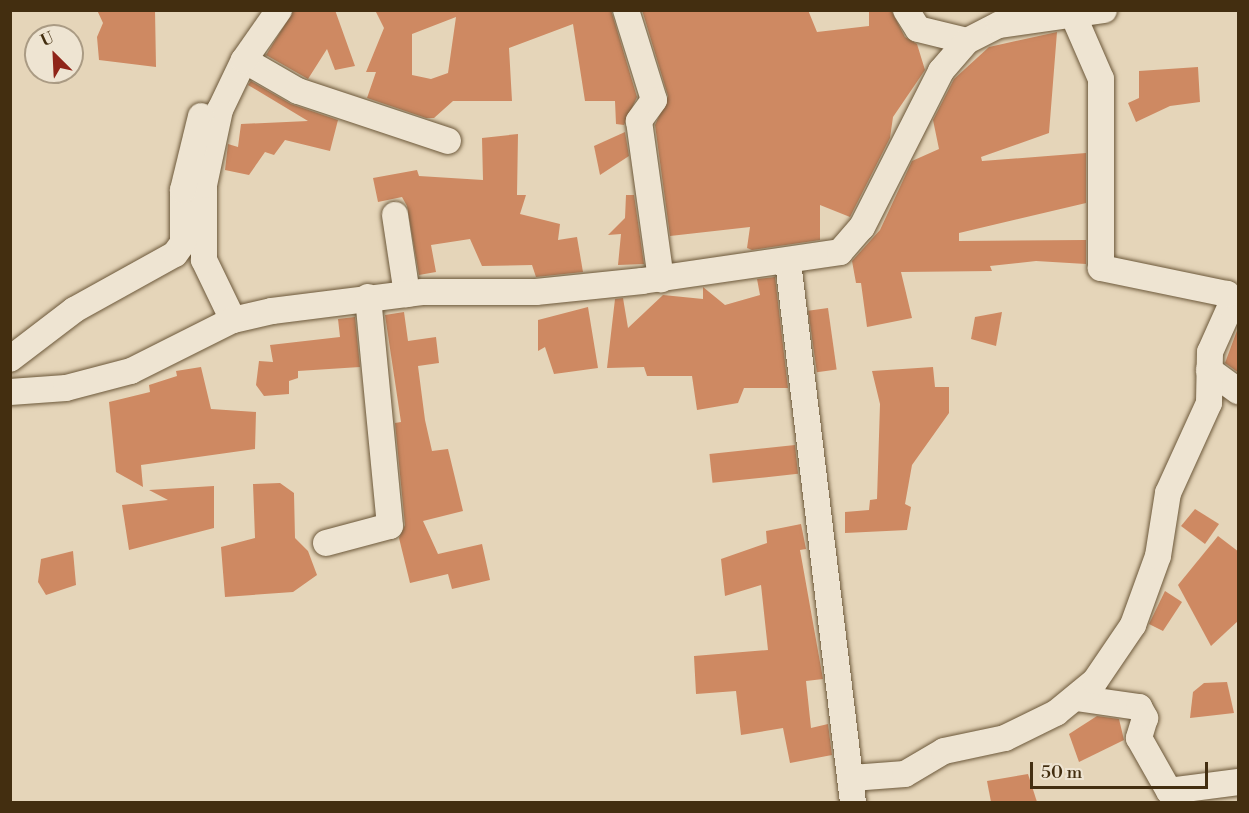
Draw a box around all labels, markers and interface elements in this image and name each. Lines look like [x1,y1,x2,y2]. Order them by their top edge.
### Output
north arrow [24,24,84,84]
text: U [38,28,57,51]
scale bar [1033,750,1212,788]
text: 50 m [1041,761,1082,784]

